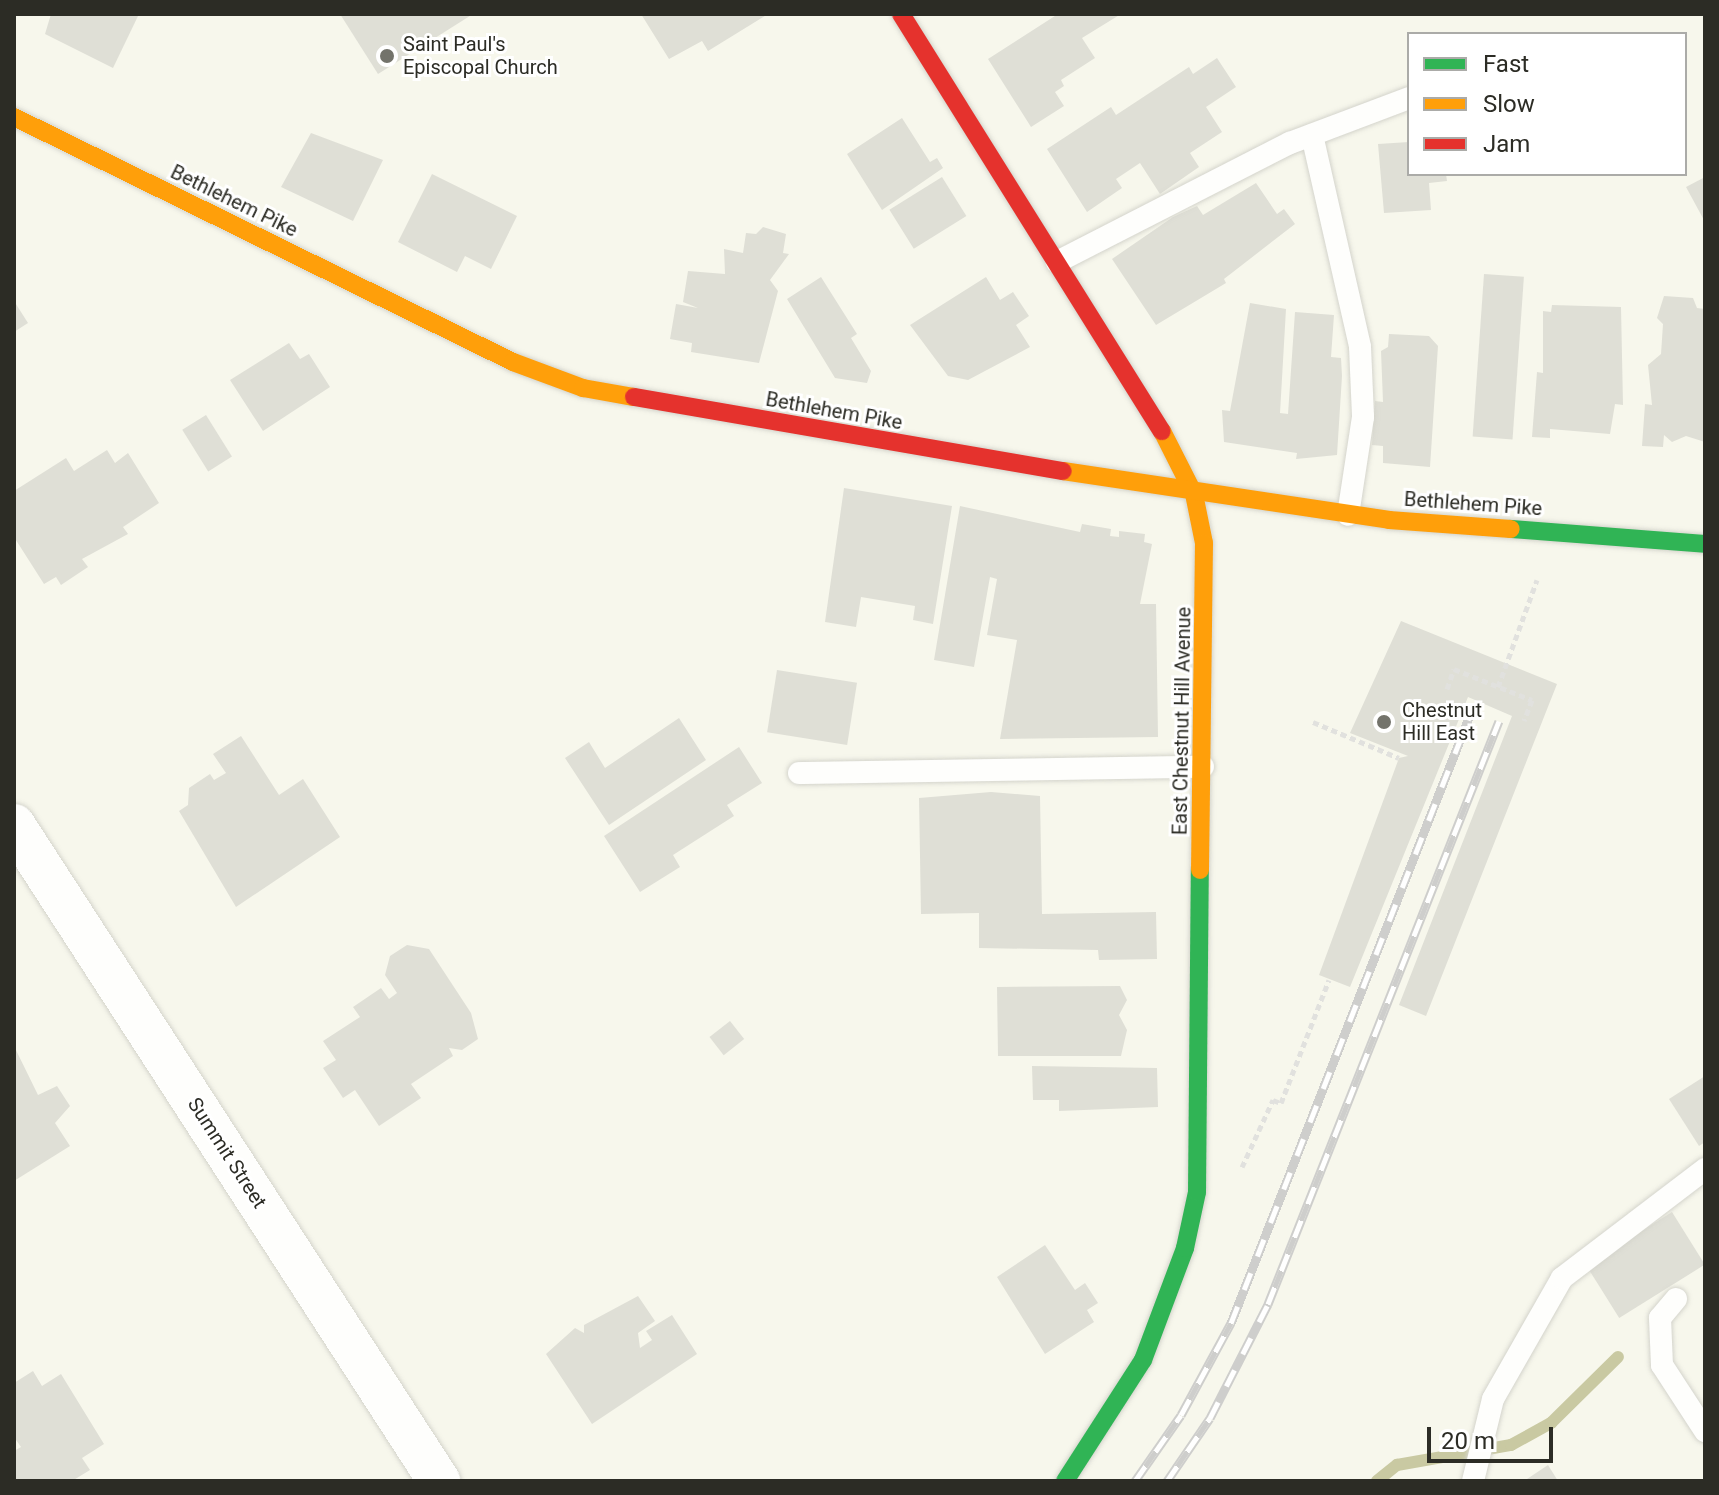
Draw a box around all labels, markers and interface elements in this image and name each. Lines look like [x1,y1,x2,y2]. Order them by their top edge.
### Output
place label: Saint Paul's Episcopal Church [403,32,558,79]
legend [1407,32,1687,176]
marker: Saint Paul's Episcopal Church [378,47,396,65]
text: Fast [1483,50,1529,78]
text: Slow [1483,90,1535,118]
text: Jam [1483,130,1530,158]
street label: Bethlehem Pike [167,160,301,242]
street label: Bethlehem Pike [764,387,904,435]
street label: Bethlehem Pike [1403,487,1543,521]
street label: East Chestnut Hill Avenue [1168,607,1196,835]
place label: Chestnut Hill East [1402,698,1482,745]
marker: Chestnut Hill East [1373,711,1395,733]
street label: Summit Street [182,1093,272,1213]
scale bar [1431,1411,1557,1461]
text: 20 m [1441,1427,1495,1455]

